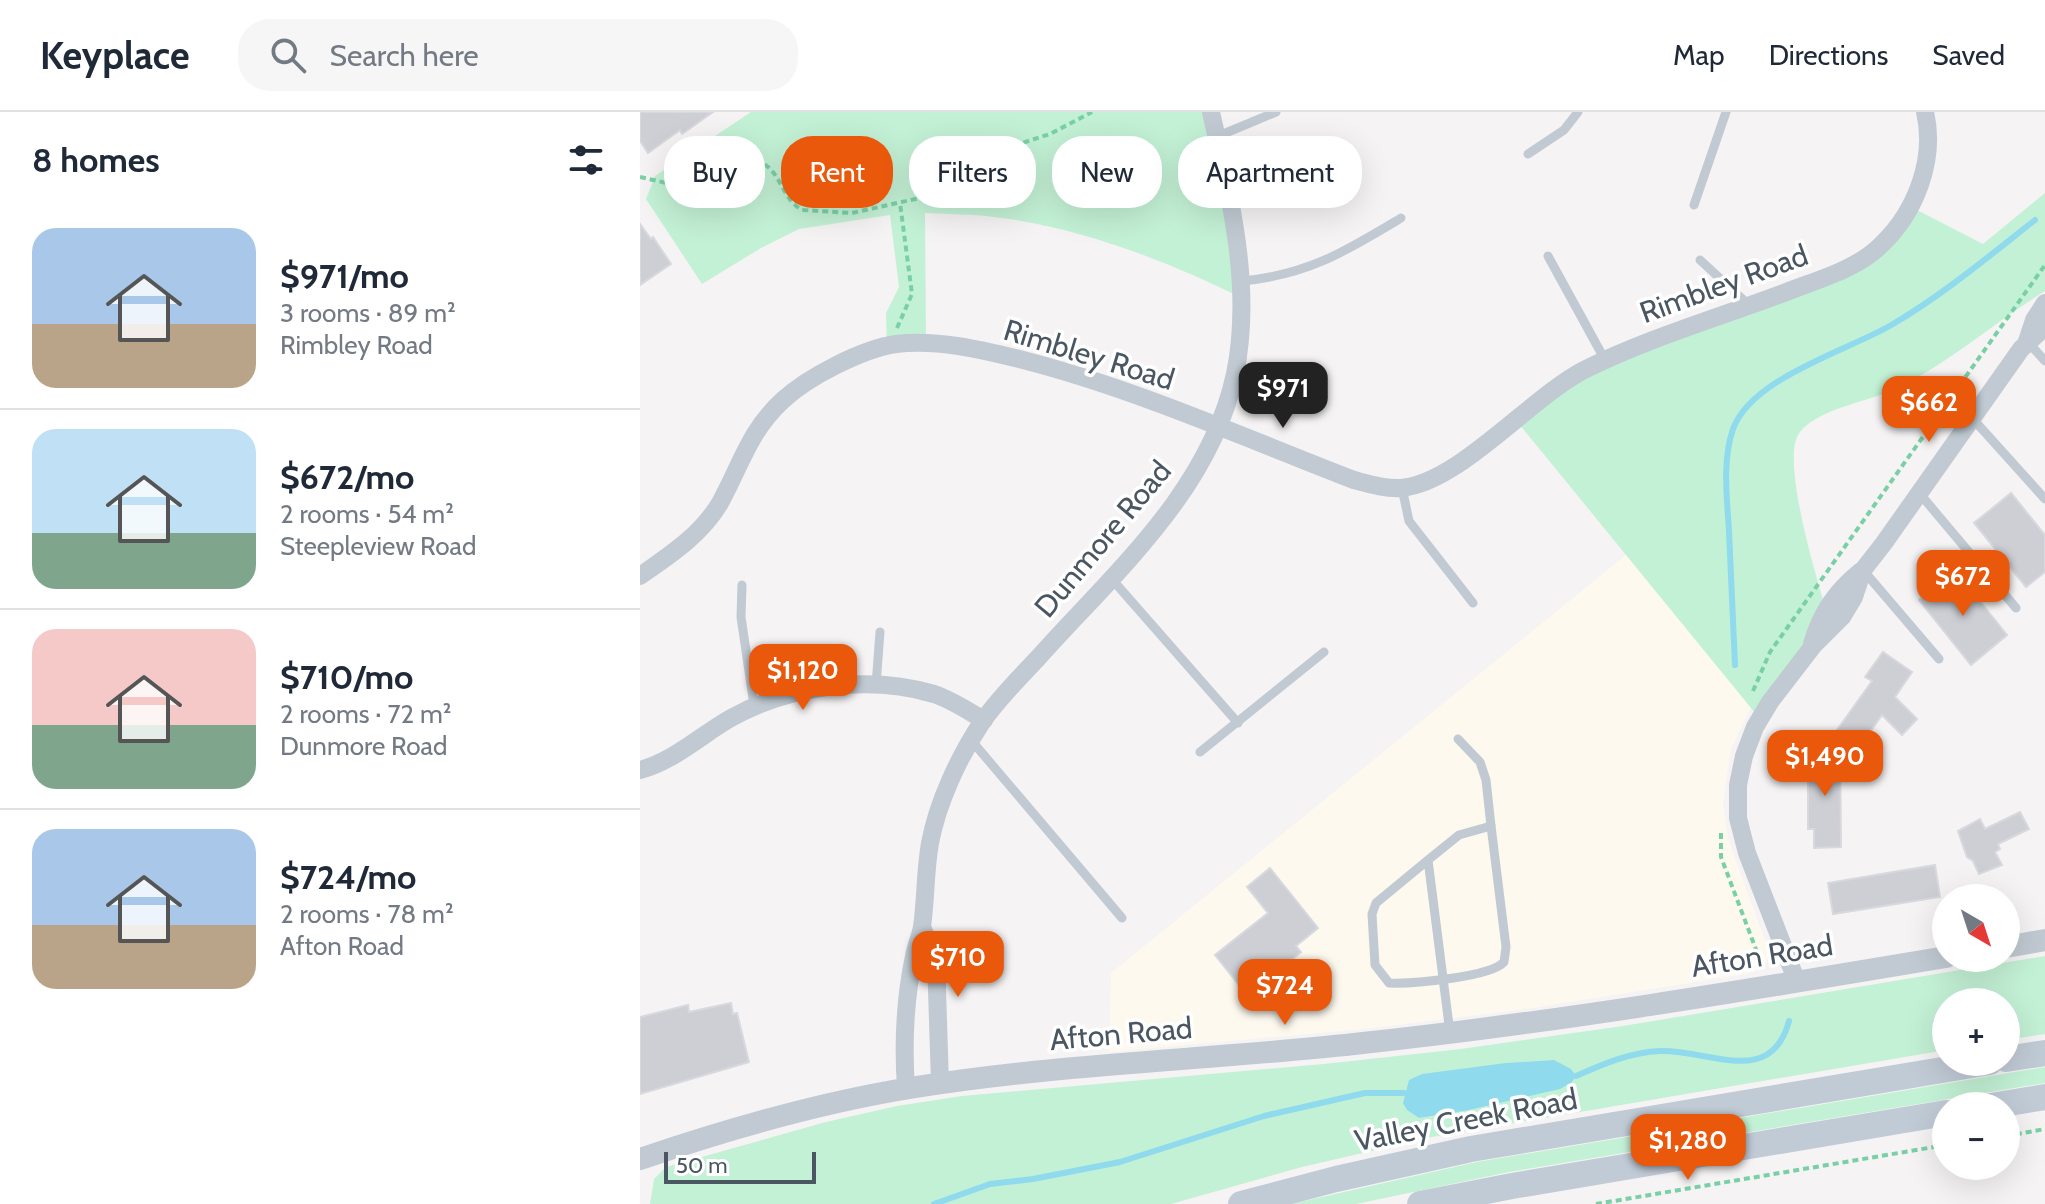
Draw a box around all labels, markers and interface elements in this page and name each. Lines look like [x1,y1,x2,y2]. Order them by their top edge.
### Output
search box [238,19,798,91]
text: Keyplace [40,32,190,79]
icon: search [266,33,310,77]
text: Search here [330,37,479,74]
text: Map [1673,38,1725,72]
text: Directions [1769,38,1888,72]
text: Saved [1932,38,2005,72]
chip: Buy [664,136,765,208]
chip: Rent [781,136,893,208]
chip: Filters [909,136,1036,208]
chip: New [1052,136,1162,208]
chip: Apartment [1178,136,1362,208]
icon: filters [564,138,608,182]
text: 8 homes [32,139,160,181]
street label: Rimbley Road [1635,236,1813,331]
text: $971/mo [280,255,409,297]
icon: home [96,260,192,356]
text: 3 rooms · 89 m² [280,297,456,329]
street label: Rimbley Road [999,311,1179,398]
text: Rimbley Road [280,329,433,361]
pin: $971 [1236,362,1330,430]
text: $971 [1257,372,1309,404]
pin: $662 [1882,376,1976,444]
text: $662 [1900,386,1958,418]
street label: Dunmore Road [1026,453,1179,625]
text: $672/mo [280,456,414,498]
icon: home [96,461,192,557]
text: 2 rooms · 54 m² [280,498,454,530]
text: Steepleview Road [280,530,476,562]
pin: $672 [1916,550,2010,618]
text: $672 [1935,560,1991,592]
pin: $1,120 [738,644,868,712]
text: $1,120 [767,654,839,686]
text: $710/mo [280,656,413,698]
icon: home [96,661,192,757]
text: 2 rooms · 72 m² [280,698,451,730]
text: Dunmore Road [280,730,447,762]
pin: $1,490 [1760,730,1890,798]
text: $1,490 [1785,740,1865,772]
text: $724/mo [280,856,416,898]
icon: home [96,861,192,957]
north arrow [1932,884,2020,972]
map controls [1932,884,2020,1180]
text: 2 rooms · 78 m² [280,898,454,930]
street label: Afton Road [1688,926,1835,985]
text: Afton Road [280,930,404,962]
pin: $710 [911,931,1005,999]
text: $710 [930,941,986,973]
pin: $724 [1238,959,1332,1027]
text: $724 [1256,969,1314,1001]
button: + [1932,988,2020,1076]
street label: Afton Road [1048,1009,1194,1058]
street label: Valley Creek Road [1351,1080,1580,1159]
button: − [1932,1092,2020,1180]
pin: $1,280 [1623,1114,1753,1182]
text: $1,280 [1649,1124,1727,1156]
scale bar [664,1148,816,1184]
text: 50 m [676,1152,728,1179]

